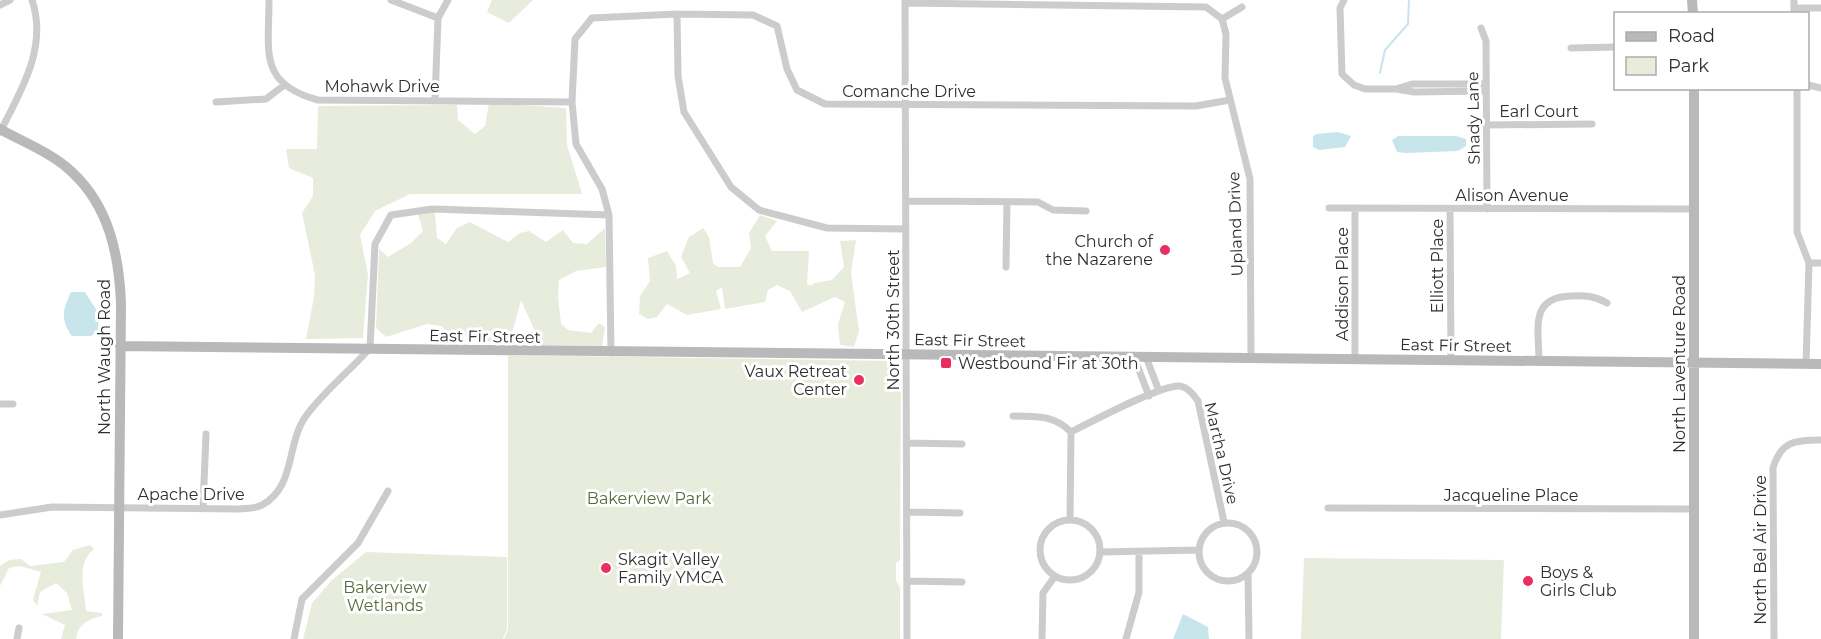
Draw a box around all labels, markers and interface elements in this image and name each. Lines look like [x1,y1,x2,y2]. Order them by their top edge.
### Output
legend [1614,12,1809,90]
text: Road [1668,25,1715,47]
text: Park [1668,55,1709,77]
street label: Shady Lane [1463,71,1484,165]
street label: Mohawk Drive [324,77,440,96]
street label: Comanche Drive [842,82,976,101]
street label: Earl Court [1499,102,1579,121]
street label: Upland Drive [1224,171,1247,277]
street label: Alison Avenue [1455,186,1569,205]
street label: Elliott Place [1428,219,1447,313]
street label: Addison Place [1333,227,1352,341]
place label: Church of the Nazarene [1045,232,1154,269]
marker: Church of the Nazarene [1158,243,1172,257]
street label: North 30th Street [884,249,903,390]
street label: North Laventure Road [1670,275,1689,453]
street label: North Waugh Road [95,279,114,435]
street label: East Fir Street [429,326,542,347]
street label: East Fir Street [914,330,1027,351]
street label: East Fir Street [1400,335,1513,356]
place label: Westbound Fir at 30th [958,354,1139,373]
marker: Westbound Fir at 30th [939,356,953,370]
place label: Vaux Retreat Center [744,362,847,399]
marker: Vaux Retreat Center [852,373,866,387]
street label: Martha Drive [1201,400,1242,506]
street label: North Bel Air Drive [1751,475,1770,625]
street label: Apache Drive [137,485,245,504]
street label: Jacqueline Place [1443,486,1578,505]
park label: Bakerview Park [587,489,712,508]
place label: Skagit Valley Family YMCA [618,550,724,587]
marker: Skagit Valley Family YMCA [599,561,613,575]
place label: Boys & Girls Club [1540,563,1617,600]
marker: Boys & Girls Club [1521,574,1535,588]
park label: Bakerview Wetlands [343,578,427,615]

